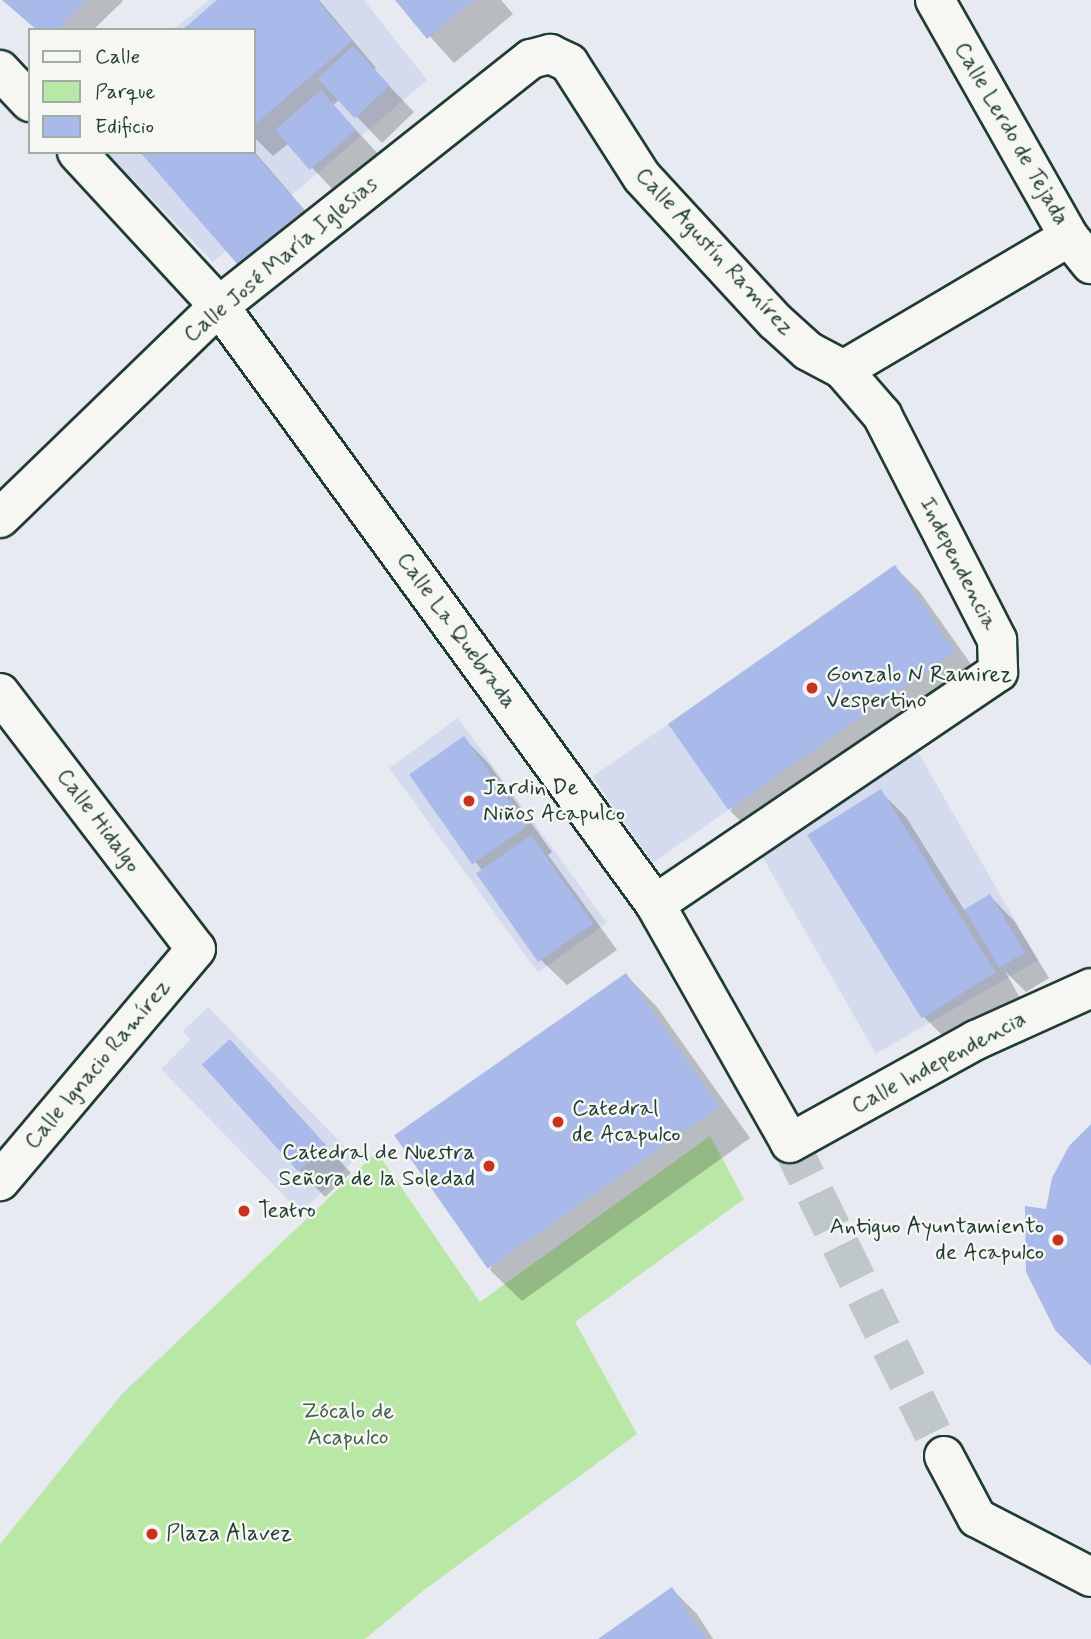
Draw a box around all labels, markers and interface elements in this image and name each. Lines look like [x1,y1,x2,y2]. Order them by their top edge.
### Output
legend [28,28,256,154]
street label: Calle Lerdo de Tejada [946,35,1076,233]
text: Calle [95,43,140,71]
text: Parque [95,78,155,106]
text: Edificio [95,113,154,141]
street label: Calle Agustín Ramírez [631,164,797,340]
street label: Calle José María Iglesias [178,170,384,350]
street label: Independencia [913,493,1003,635]
street label: Calle La Quebrada [391,548,521,714]
place label: Gonzalo N Ramirez Vespertino [826,661,1014,715]
marker: Gonzalo N Ramirez Vespertino [804,680,820,696]
street label: Calle Hidalgo [50,764,146,878]
place label: Jardin De Niños Acapulco [483,774,622,828]
marker: Jardin De Niños Acapulco [461,793,477,809]
street label: Calle Ignacio Ramírez [17,973,179,1157]
street label: Calle Independencia [844,1003,1034,1123]
place label: Catedral de Acapulco [572,1095,681,1149]
marker: Catedral de Acapulco [550,1114,566,1130]
place label: Catedral de Nuestra Señora de la Soledad [275,1139,475,1193]
marker: Catedral de Nuestra Señora de la Soledad [481,1158,497,1174]
place label: Teatro [258,1197,316,1225]
marker: Teatro [236,1203,252,1219]
place label: Antiguo Ayuntamiento de Acapulco [831,1213,1044,1267]
marker: Antiguo Ayuntamiento de Acapulco [1050,1232,1066,1248]
park label: Zócalo de Acapulco [302,1398,394,1452]
place label: Plaza Alavez [166,1520,292,1548]
marker: Plaza Alavez [144,1526,160,1542]

